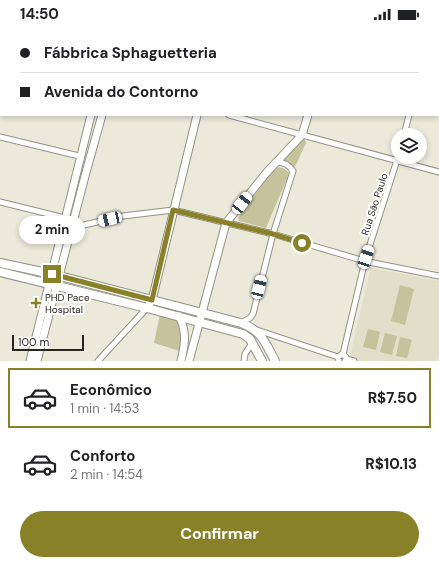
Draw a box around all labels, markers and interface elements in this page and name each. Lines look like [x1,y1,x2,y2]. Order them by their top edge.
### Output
text: 14:50 [20,4,59,24]
text: Fábbrica Sphaguetteria [44,43,217,63]
text: Avenida do Contorno [44,82,198,102]
map controls [391,128,427,164]
button: layers [391,128,427,164]
street label: Rua São Paulo [358,171,391,237]
car [230,190,254,216]
car [97,210,123,228]
callout: 2 min [19,216,85,244]
text: 2 min [35,221,69,238]
route start [293,234,311,252]
car [357,244,375,270]
route end [43,265,61,283]
car [250,274,268,300]
place label: PHD Pace Hospital [45,291,90,316]
marker: PHD Pace Hospital [30,297,42,309]
scale bar [12,333,84,352]
text: 100 m [18,335,49,349]
icon: car [22,380,58,416]
text: Econômico [70,380,152,400]
text: R$7.50 [368,388,417,408]
text: 1 min · 14:53 [70,400,139,417]
icon: car [22,446,58,482]
text: Conforto [70,446,135,466]
text: R$10.13 [365,454,417,474]
text: 2 min · 14:54 [70,466,143,483]
button: Confirmar [20,511,419,557]

